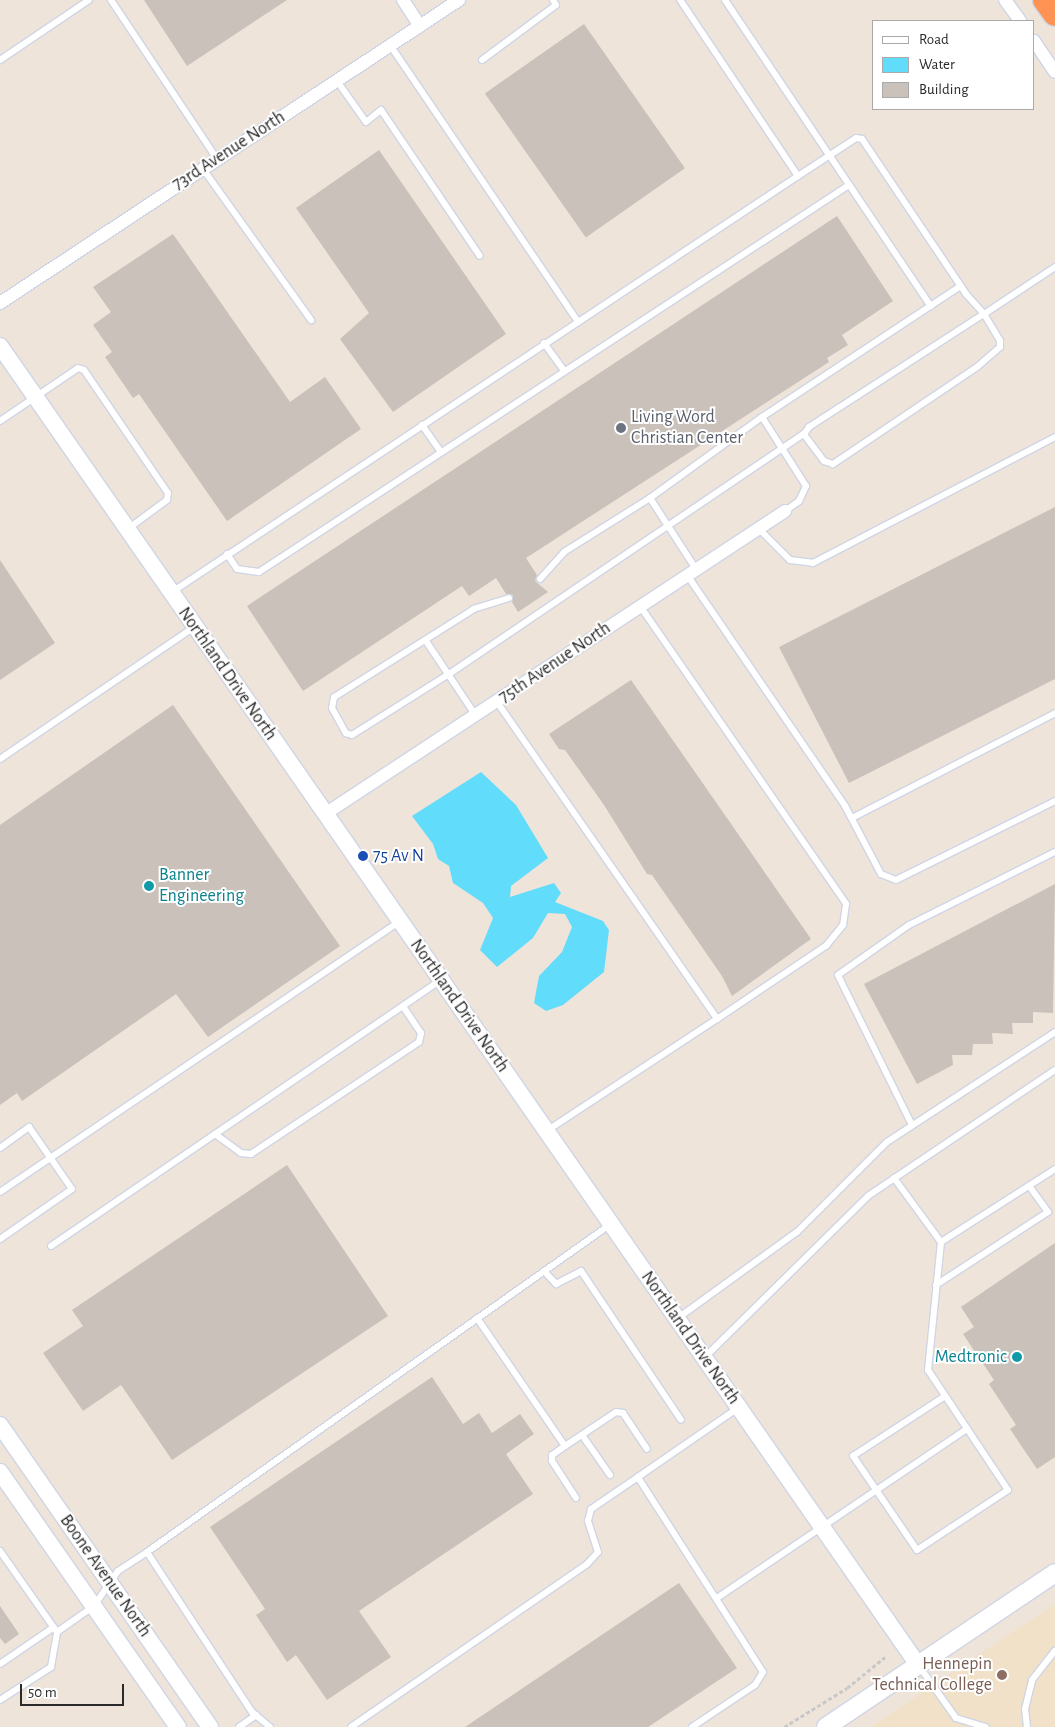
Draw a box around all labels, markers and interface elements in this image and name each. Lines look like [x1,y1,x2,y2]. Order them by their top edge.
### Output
legend [872,20,1035,110]
text: Road [919,32,949,47]
text: Water [919,57,955,72]
text: Building [919,82,969,97]
street label: 73rd Avenue North [169,107,289,195]
place label: Living Word Christian Center [631,407,743,449]
marker: Living Word Christian Center [615,422,627,434]
street label: Northland Drive North [173,603,281,745]
street label: 75th Avenue North [495,618,615,708]
place label: 75 Av N [373,845,424,867]
marker: 75 Av N [357,850,369,862]
place label: Banner Engineering [159,865,244,908]
marker: Banner Engineering [143,880,155,892]
street label: Northland Drive North [405,935,513,1077]
street label: Northland Drive North [636,1267,744,1409]
place label: Medtronic [935,1346,1007,1368]
marker: Medtronic [1011,1351,1023,1363]
street label: Boone Avenue North [55,1511,155,1641]
place label: Hennepin Technical College [872,1654,992,1696]
marker: Hennepin Technical College [996,1669,1008,1681]
scale bar [22,1674,126,1706]
text: 50 m [28,1685,57,1700]

